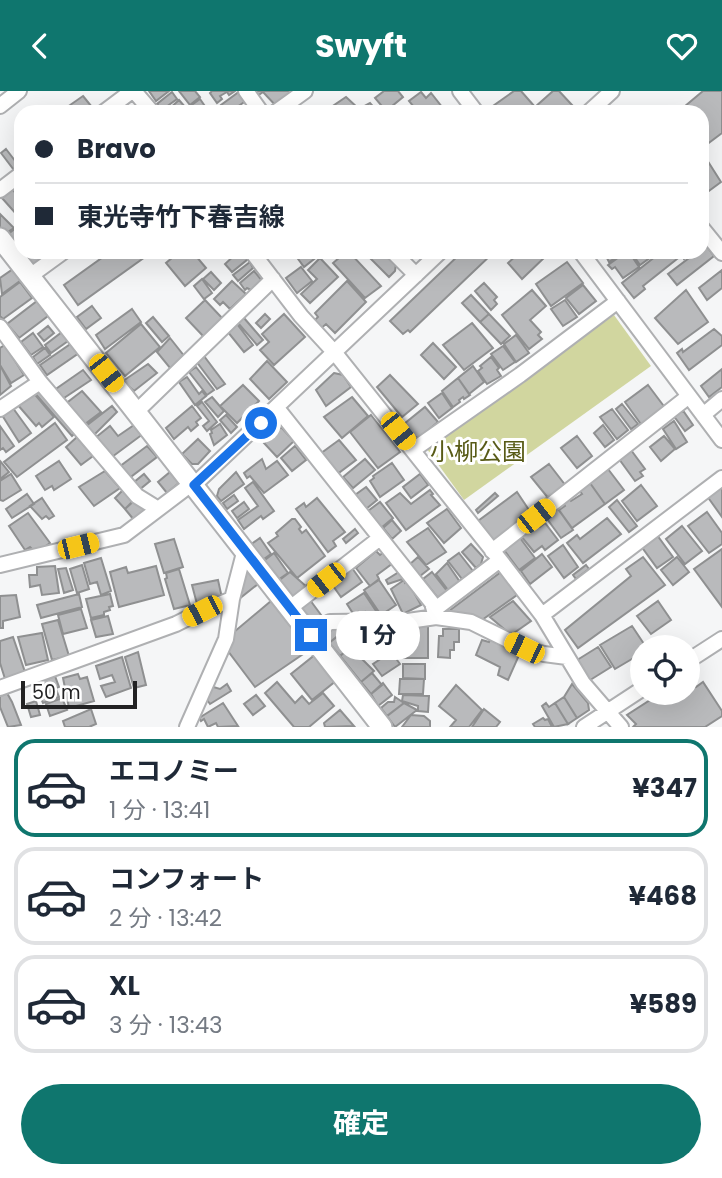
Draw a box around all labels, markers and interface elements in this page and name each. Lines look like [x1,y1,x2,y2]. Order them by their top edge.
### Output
text: Swyft [315,23,407,68]
icon: back [21,27,59,65]
icon: heart [663,27,701,65]
text: Bravo [77,131,156,167]
text: 東光寺竹下春吉線 [77,199,285,235]
car [85,350,128,396]
route start [245,407,277,439]
car [377,408,420,454]
park label: 小柳公園 [430,435,526,468]
car [513,495,560,537]
car [56,531,101,561]
car [303,559,350,601]
car [179,592,226,630]
callout: 1 分 [336,611,420,659]
route end [295,619,327,651]
text: 1 分 [360,619,396,651]
car [501,629,548,667]
map controls [630,635,700,705]
button: locate [630,635,700,705]
scale bar [21,677,136,709]
text: 50 m [32,679,81,706]
text: エコノミー [109,753,239,789]
icon: car [25,757,88,820]
text: ¥347 [632,770,697,806]
text: 1 分 · 13:41 [109,794,210,826]
text: コンフォート [109,861,264,897]
icon: car [25,865,88,928]
text: ¥468 [629,878,697,914]
text: 2 分 · 13:42 [109,902,222,934]
text: XL [109,968,140,1004]
icon: car [25,973,88,1036]
text: ¥589 [630,986,697,1022]
text: 3 分 · 13:43 [109,1009,223,1041]
button: 確定 [21,1084,701,1164]

